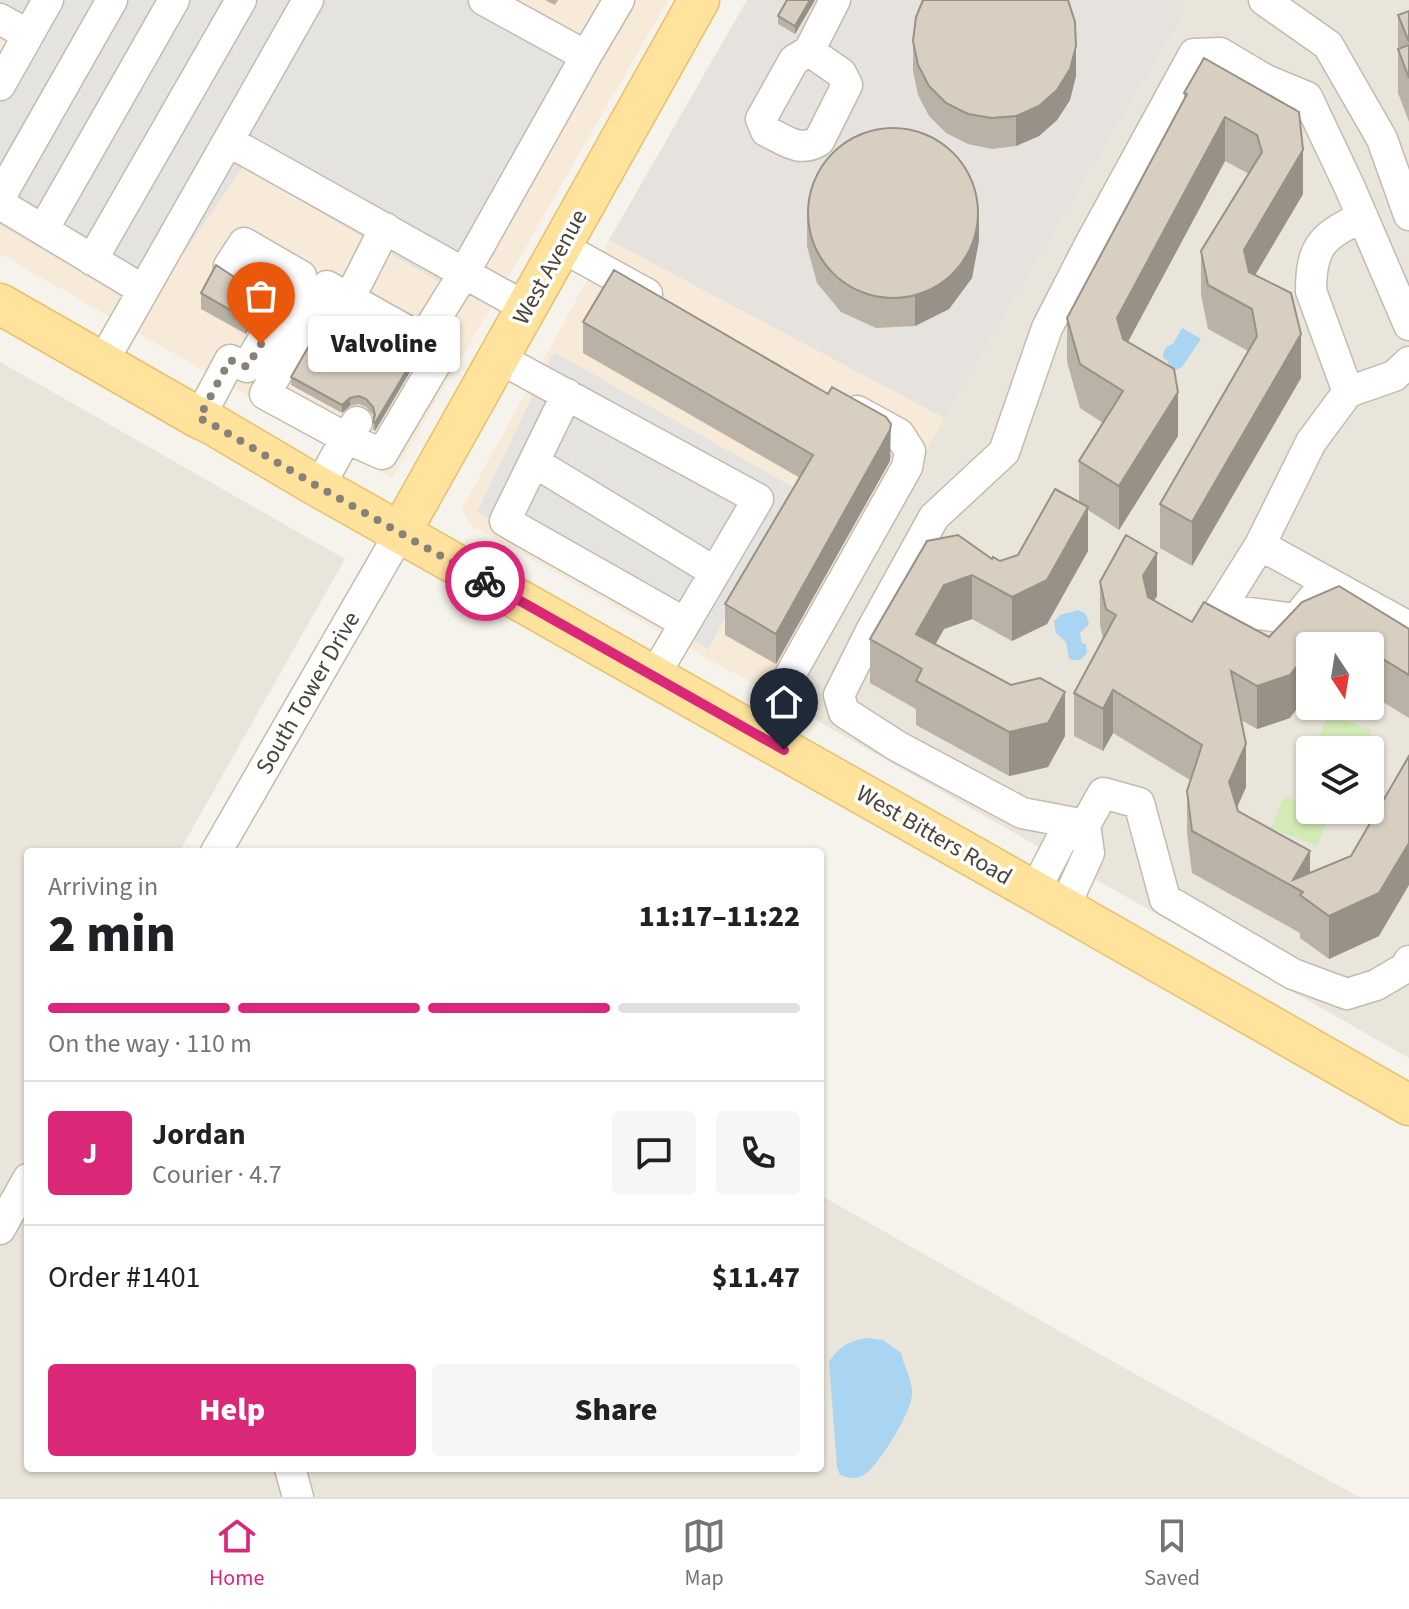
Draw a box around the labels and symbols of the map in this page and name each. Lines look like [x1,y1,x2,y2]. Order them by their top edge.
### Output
street label: West Avenue [504,203,596,331]
pin [227,262,295,344]
callout: Valvoline [309,316,461,372]
courier [445,541,525,621]
street label: South Tower Drive [247,605,369,781]
north arrow [1296,632,1384,720]
pin [750,668,818,750]
street label: West Bitters Road [849,776,1019,894]

